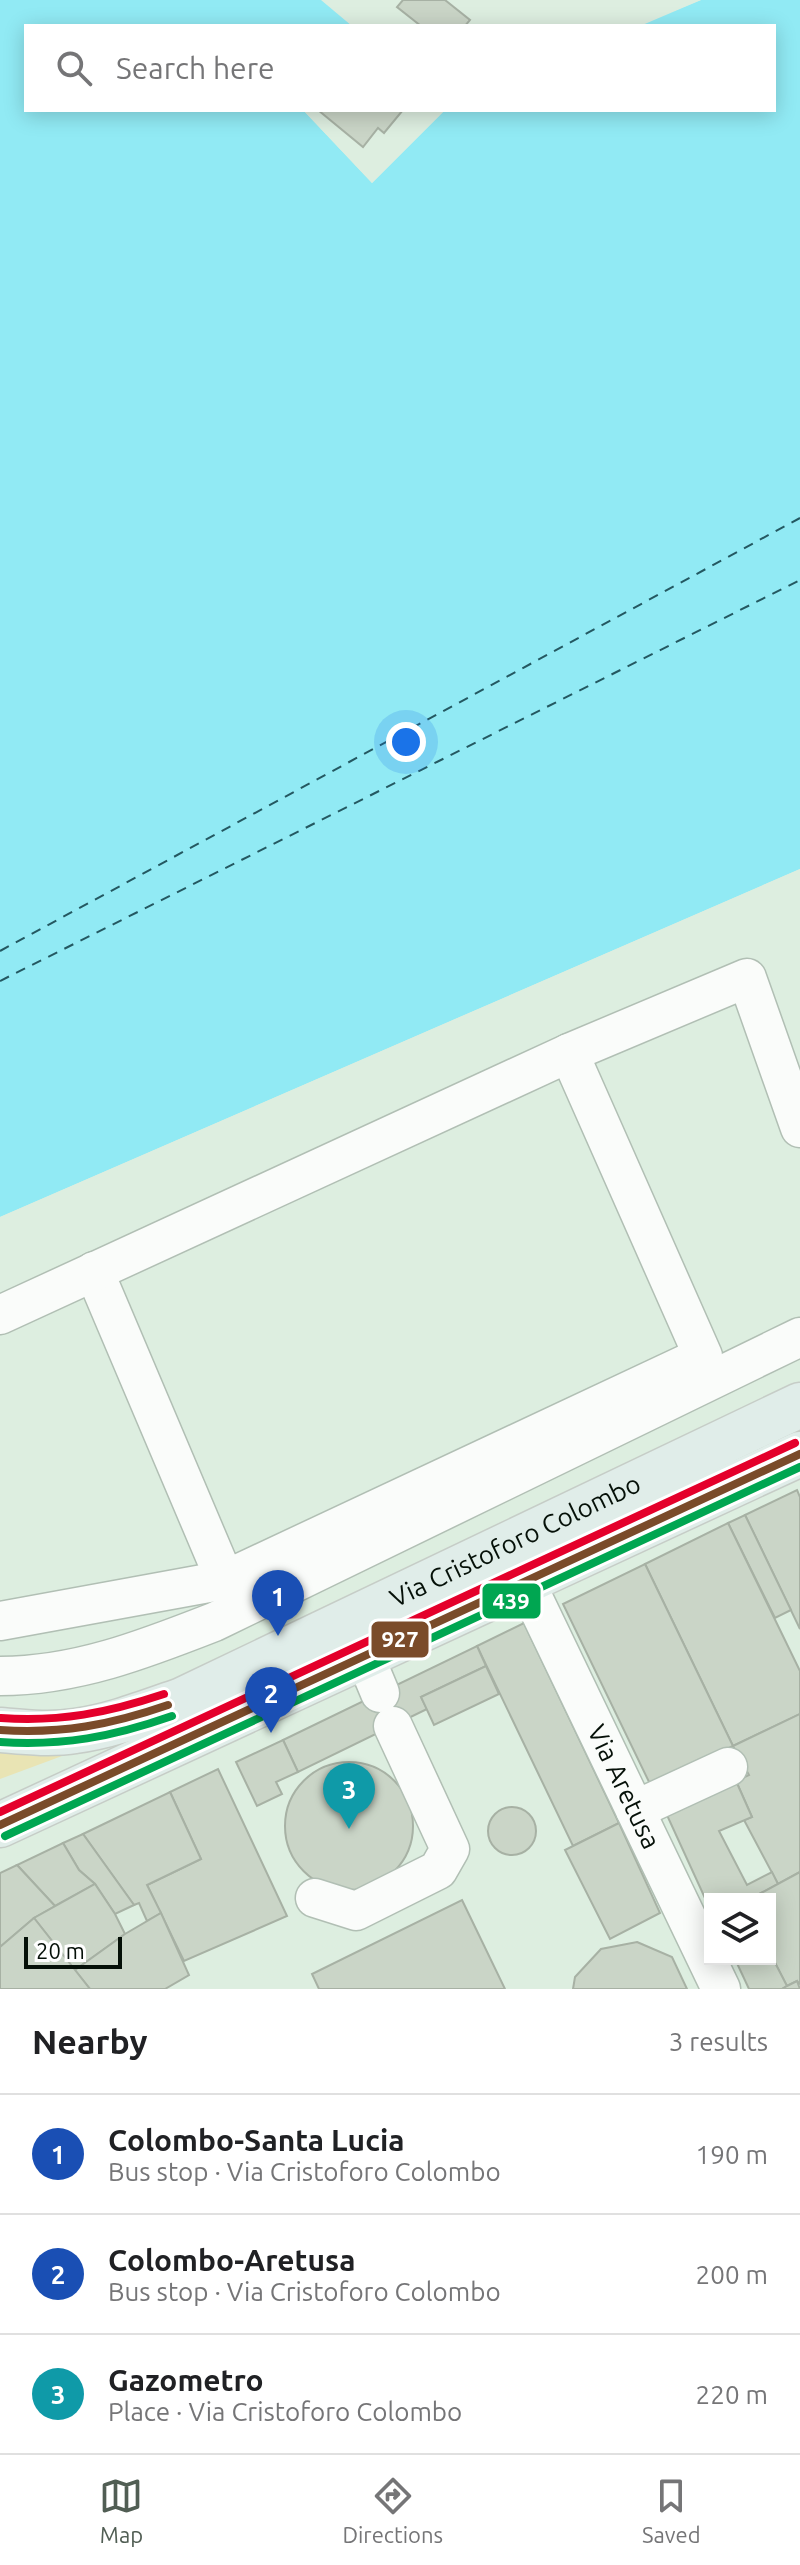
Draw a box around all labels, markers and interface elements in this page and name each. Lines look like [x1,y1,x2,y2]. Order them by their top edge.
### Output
search box [24,24,776,112]
icon: search [52,46,96,90]
text: Search here [116,51,275,85]
your location [386,722,426,762]
street label: Via Cristoforo Colombo [385,1468,645,1613]
pin: 1 [252,1570,304,1636]
line badge: 439 [481,1582,542,1620]
text: 439 [492,1588,530,1613]
line badge: 927 [370,1620,430,1659]
text: 927 [381,1626,419,1651]
pin: 2 [245,1667,297,1733]
street label: Via Aretusa [582,1720,666,1853]
pin: 3 [323,1763,375,1829]
map controls [704,1893,776,1965]
button: layers [704,1893,776,1965]
scale bar [24,1933,122,1969]
text: 20 m [36,1938,85,1963]
text: Nearby [32,2022,147,2060]
text: 3 results [669,2027,768,2056]
text: Colombo-Santa Lucia [108,2123,405,2157]
text: 1 [51,2140,65,2169]
text: 190 m [696,2140,768,2169]
text: Bus stop · Via Cristoforo Colombo [108,2157,501,2186]
text: Colombo-Aretusa [108,2243,355,2277]
text: 2 [51,2260,65,2289]
text: 200 m [696,2260,768,2289]
text: Bus stop · Via Cristoforo Colombo [108,2277,501,2306]
text: Gazometro [108,2363,264,2397]
text: 3 [51,2380,65,2409]
text: 220 m [696,2380,768,2409]
text: Place · Via Cristoforo Colombo [108,2397,462,2426]
tab: Map [99,2474,143,2547]
tab: Directions [342,2474,443,2547]
tab: Saved [642,2474,701,2547]

